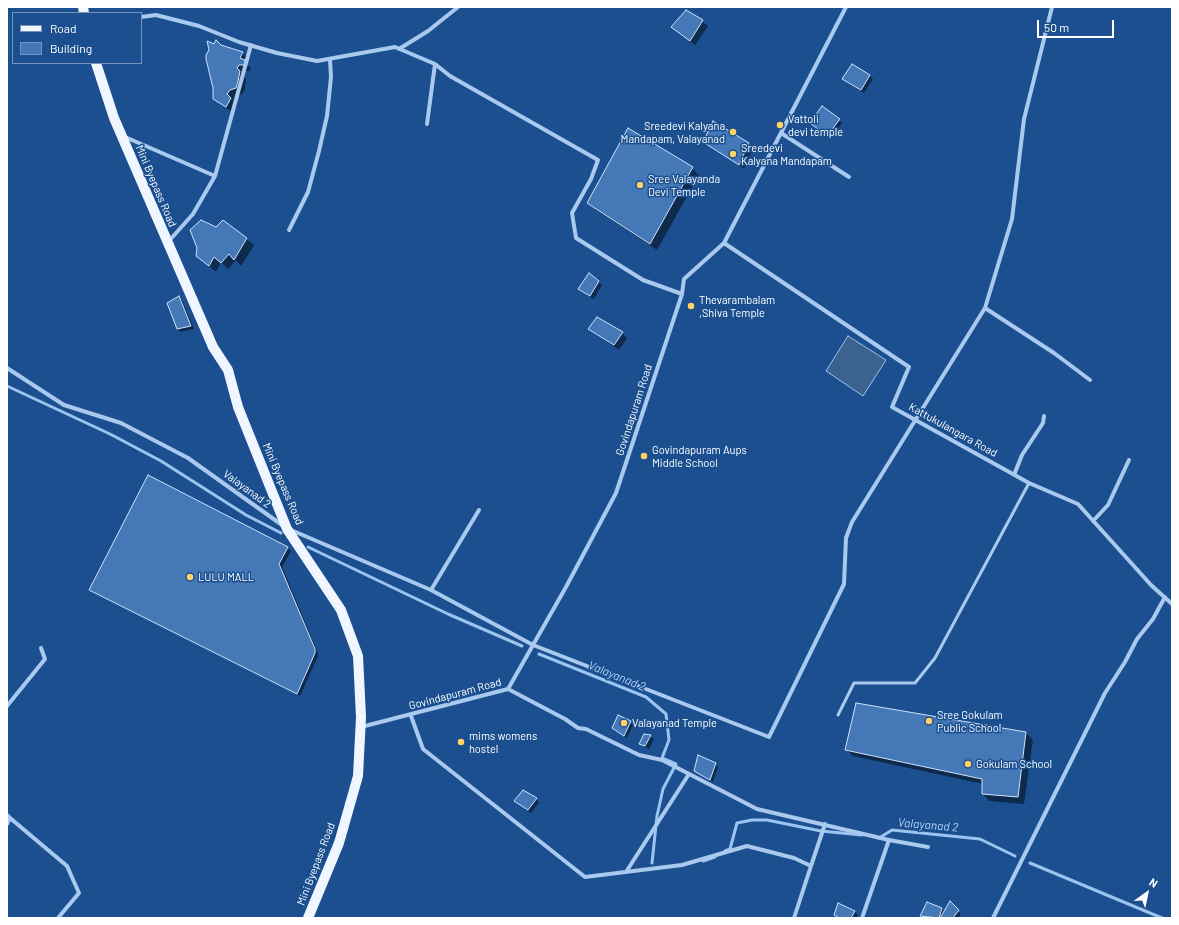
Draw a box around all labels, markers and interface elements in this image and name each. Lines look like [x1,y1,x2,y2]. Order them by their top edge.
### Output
legend [12,12,142,64]
scale bar [1039,12,1116,38]
text: 50 m [1044,20,1069,34]
text: Road [50,21,77,35]
text: Building [50,41,92,55]
place label: Vattoli devi temple [788,112,843,138]
place label: Sreedevi Kalyana Mandapam, Valayanad [621,119,725,145]
marker: Vattoli devi temple [775,120,785,130]
marker: Sreedevi Kalyana Mandapam, Valayanad [728,127,738,137]
place label: Sreedevi Kalyana Mandapam [741,141,832,167]
street label: Mini Byepass Road [133,143,179,229]
marker: Sreedevi Kalyana Mandapam [728,149,738,159]
place label: Sree Valayanda Devi Temple [648,172,720,198]
marker: Sree Valayanda Devi Temple [635,180,645,190]
place label: Thevarambalam ,Shiva Temple [699,293,775,319]
marker: Thevarambalam ,Shiva Temple [686,301,696,311]
street label: Govindapuram Road [613,363,655,457]
street label: Kattukulangara Road [906,400,1000,460]
street label: Mini Byepass Road [260,441,306,527]
place label: Govindapuram Aups Middle School [652,443,747,469]
marker: Govindapuram Aups Middle School [639,451,649,461]
street label: Valayanad 2 [221,467,273,511]
place label: LULU MALL [198,570,254,584]
marker: LULU MALL [185,572,195,582]
water label: Valayanad 2 [586,658,648,694]
street label: Govindapuram Road [407,675,503,713]
place label: Sree Gokulam Public School [937,708,1003,734]
place label: Valayanad Temple [632,716,717,730]
marker: Sree Gokulam Public School [924,716,934,726]
marker: Valayanad Temple [619,718,629,728]
place label: mims womens hostel [469,729,537,755]
marker: mims womens hostel [456,737,466,747]
place label: Gokulam School [976,757,1052,771]
marker: Gokulam School [963,759,973,769]
water label: Valayanad 2 [897,815,959,835]
street label: Mini Byepass Road [294,821,338,907]
north arrow [1127,873,1167,913]
text: N [1147,875,1160,890]

